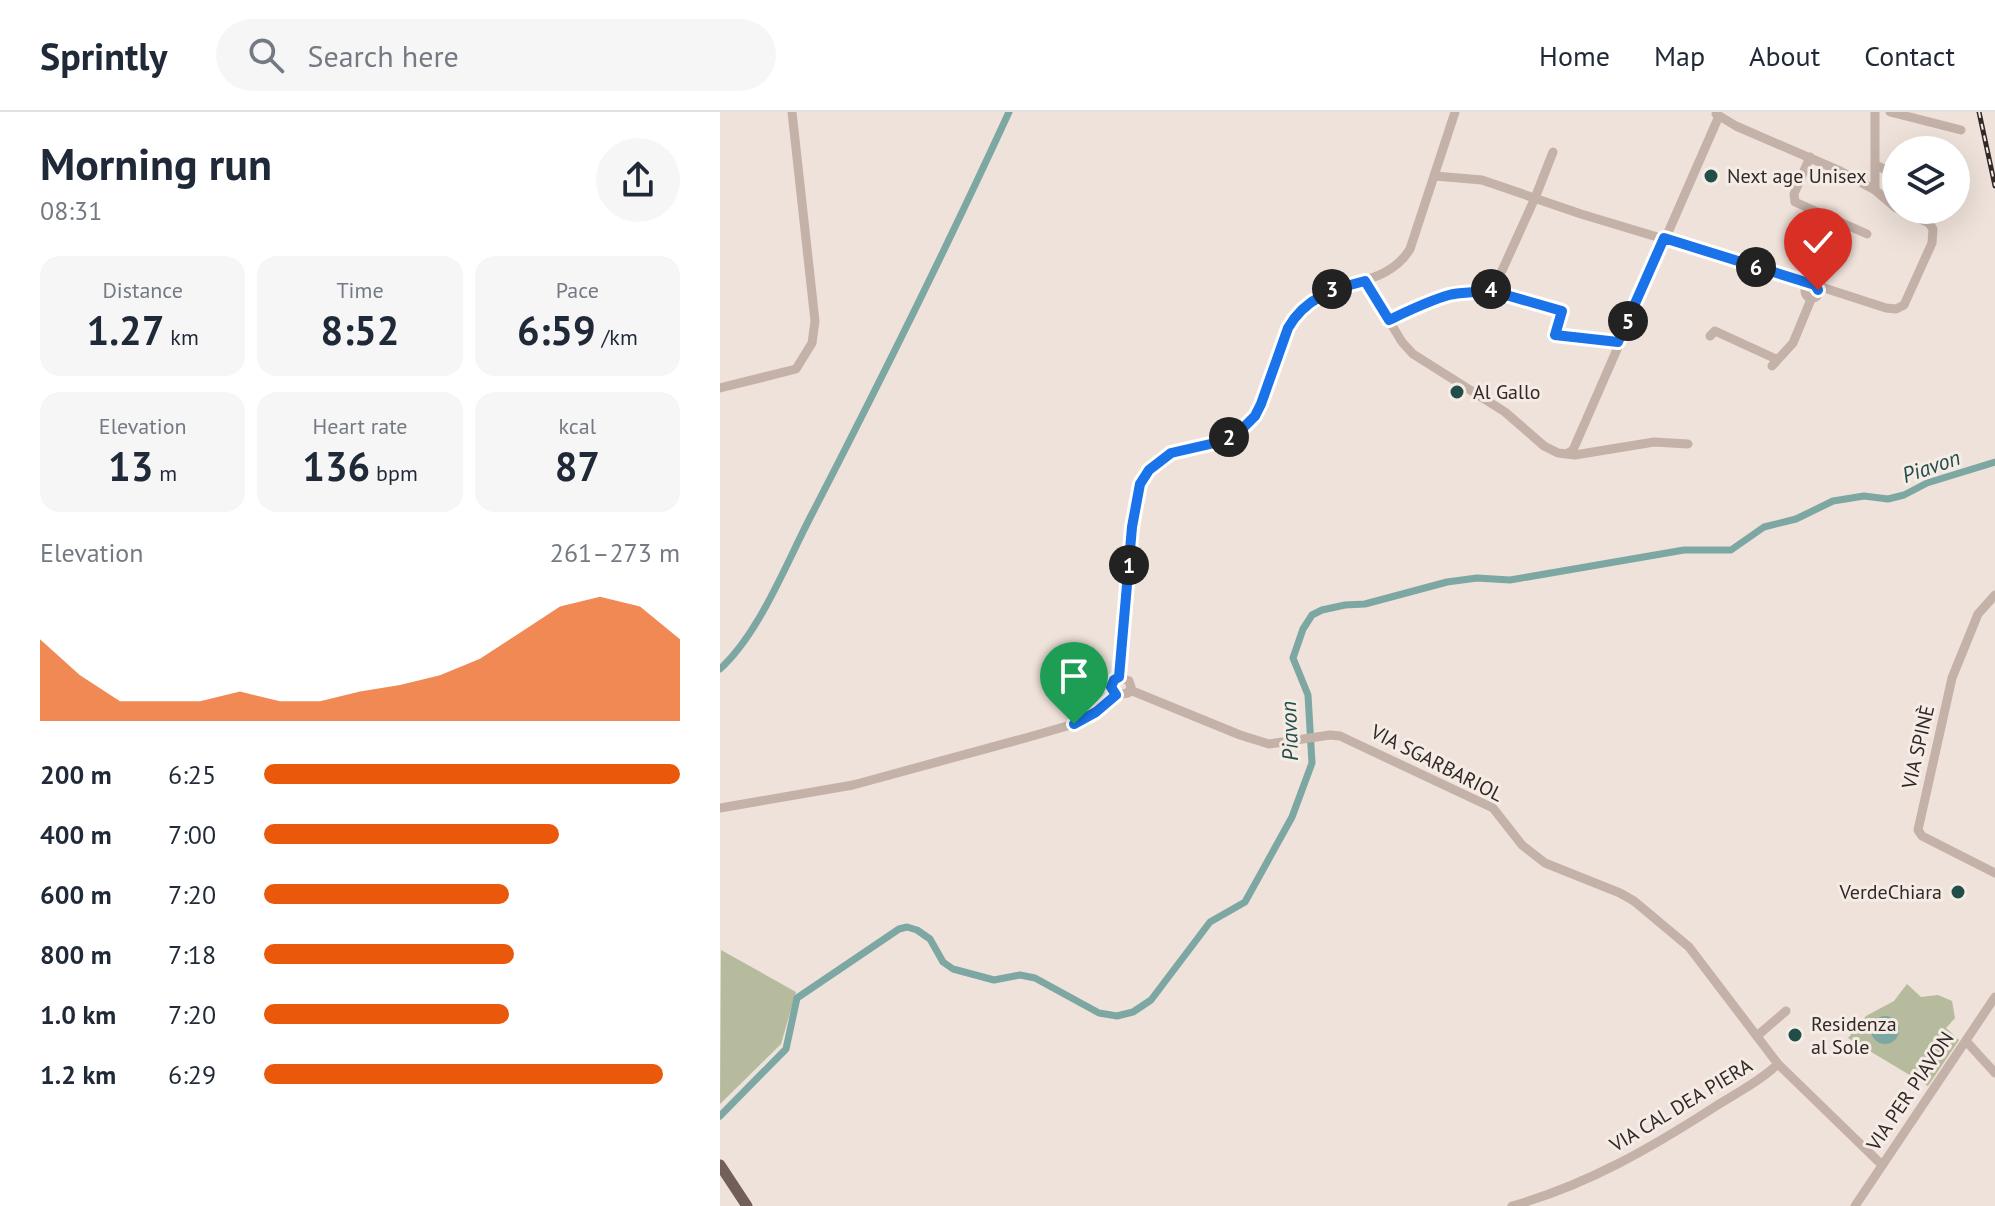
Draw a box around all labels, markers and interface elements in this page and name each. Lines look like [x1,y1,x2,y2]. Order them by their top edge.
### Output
search box [216,19,776,91]
text: Sprintly [40,31,168,80]
icon: search [244,33,288,77]
text: Search here [308,36,459,75]
text: Home [1539,37,1610,74]
text: Map [1654,37,1705,74]
text: About [1749,37,1820,74]
text: Contact [1864,37,1955,74]
text: Morning run [40,135,272,192]
map controls [1882,136,1970,224]
button: layers [1882,136,1970,224]
button: share [596,138,680,222]
place label: Next age Unisex [1727,163,1867,189]
marker: Next age Unisex [1702,167,1720,185]
text: 08:31 [40,194,102,227]
pin [1784,208,1852,290]
icon: check [1796,220,1840,264]
pin: 6 [1736,247,1776,287]
text: 6 [1750,253,1762,281]
pin: 3 [1312,269,1352,309]
pin: 4 [1471,269,1511,309]
text: 3 [1326,275,1338,303]
text: 4 [1485,275,1497,303]
text: Distance [102,276,183,304]
text: Time [336,276,384,304]
text: Pace [556,276,599,304]
pin: 5 [1608,301,1648,341]
text: 1.27 [87,304,164,356]
text: 8:52 [321,304,399,356]
text: 6:59 [517,304,596,356]
text: 5 [1622,307,1634,335]
text: km [164,323,199,351]
text: /km [596,323,638,351]
place label: Al Gallo [1473,379,1540,405]
marker: Al Gallo [1448,383,1466,401]
text: Elevation [99,412,186,440]
text: Heart rate [312,412,408,440]
text: kcal [559,412,596,440]
pin: 2 [1209,417,1249,457]
text: 2 [1223,423,1235,451]
text: 13 [108,440,153,492]
text: 136 [302,440,370,492]
text: 87 [555,440,600,492]
water label: Piavon [1898,443,1964,489]
text: m [153,459,177,487]
text: bpm [370,459,418,487]
text: Elevation [40,536,144,569]
text: 261–273 m [550,536,680,569]
pin: 1 [1109,545,1149,585]
text: 1 [1123,551,1135,579]
pin [1040,642,1108,724]
icon: arrive [1052,654,1096,698]
water label: Piavon [1274,701,1304,761]
street label: VIA SPINÈ [1896,703,1940,792]
street label: VIA SGARBARIOL [1366,718,1507,807]
text: 200 m [40,758,112,791]
text: 6:25 [168,758,216,791]
text: 400 m [40,818,112,851]
text: 7:00 [168,818,216,851]
text: 600 m [40,878,112,911]
text: 7:20 [168,878,216,911]
place label: VerdeChiara [1839,879,1942,905]
marker: VerdeChiara [1949,883,1967,901]
text: 800 m [40,938,112,971]
text: 7:18 [168,938,216,971]
text: 1.0 km [40,998,116,1031]
text: 7:20 [168,998,216,1031]
place label: Residenza al Sole [1811,1011,1897,1060]
marker: Residenza al Sole [1786,1026,1804,1044]
street label: VIA PER PIAVON [1860,1026,1959,1156]
street label: VIA CAL DEA PIERA [1604,1052,1757,1158]
text: 1.2 km [40,1058,116,1091]
text: 6:29 [168,1058,216,1091]

